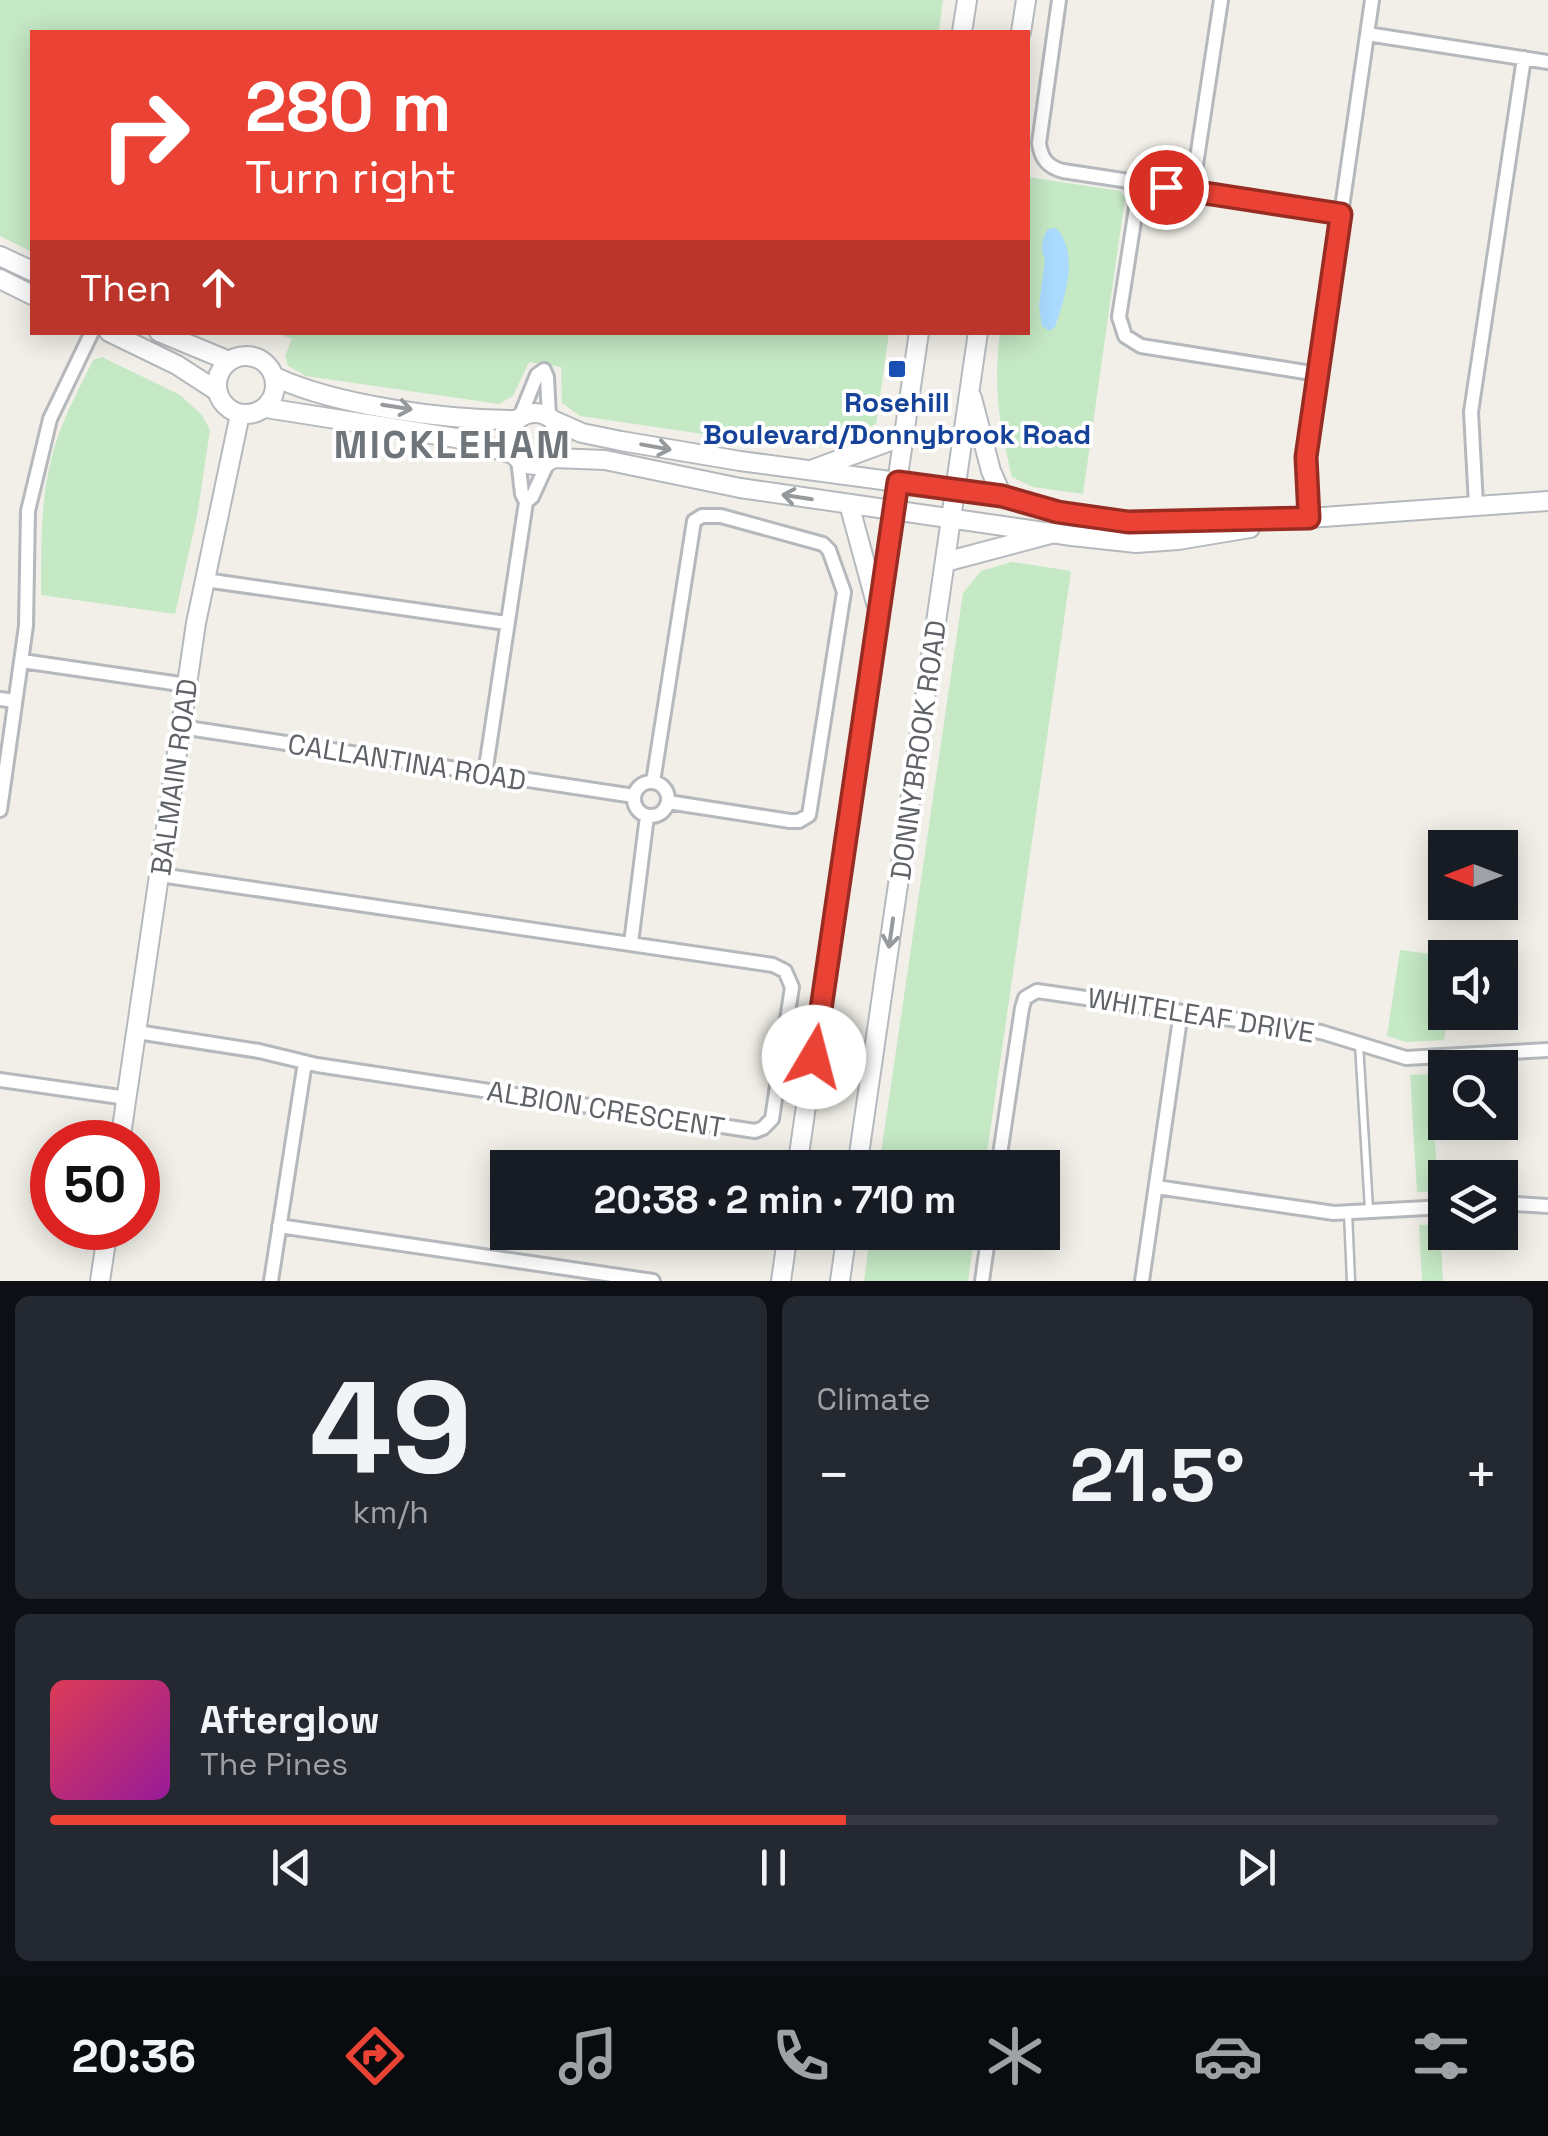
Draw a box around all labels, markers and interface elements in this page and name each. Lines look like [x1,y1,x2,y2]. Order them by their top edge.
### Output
text: 280 m [245,62,452,151]
icon: right [80,70,210,200]
pin [1124,145,1209,230]
text: Turn right [245,149,456,206]
icon: arrive [1139,160,1194,215]
icon: ahead [191,260,246,315]
text: Then [80,264,171,312]
marker: Rosehill Boulevard/Donnybrook Road [886,358,908,380]
place label: Rosehill Boulevard/Donnybrook Road [703,384,1091,452]
one-way arrow [381,399,413,417]
district label: MICKLEHAM [334,421,572,469]
one-way arrow [639,438,671,457]
one-way arrow [781,487,813,505]
street label: DONNYBROOK ROAD [882,618,954,882]
street label: BALMAIN ROAD [142,676,206,878]
street label: CALLANTINA ROAD [285,725,529,799]
north arrow [1428,830,1518,920]
map controls [1428,830,1518,1250]
one-way arrow [882,916,900,948]
button: sound [1428,940,1518,1030]
street label: WHITELEAF DRIVE [1085,979,1317,1051]
position arrow [762,1005,866,1109]
button: search [1428,1050,1518,1140]
street label: ALBION CRESCENT [485,1072,727,1146]
speed limit sign: 50 [30,1120,160,1250]
button: layers [1428,1160,1518,1250]
text: 20:38 · 2 min · 710 m [594,1176,956,1224]
text: 49 [309,1344,472,1510]
text: Climate [817,1379,931,1419]
text: 21.5° [1070,1427,1245,1523]
text: − [817,1440,851,1510]
text: + [1464,1440,1498,1510]
text: km/h [353,1492,429,1532]
text: Afterglow [200,1696,380,1744]
text: The Pines [200,1744,348,1784]
icon: previous [264,1840,319,1895]
icon: pause [746,1840,801,1895]
icon: next [1229,1840,1284,1895]
icon: directions [340,2021,410,2091]
icon: music [553,2021,623,2091]
icon: phone [766,2021,836,2091]
icon: climate [980,2021,1050,2091]
icon: car [1193,2021,1263,2091]
icon: filters [1406,2021,1476,2091]
text: 20:36 [72,2028,196,2085]

